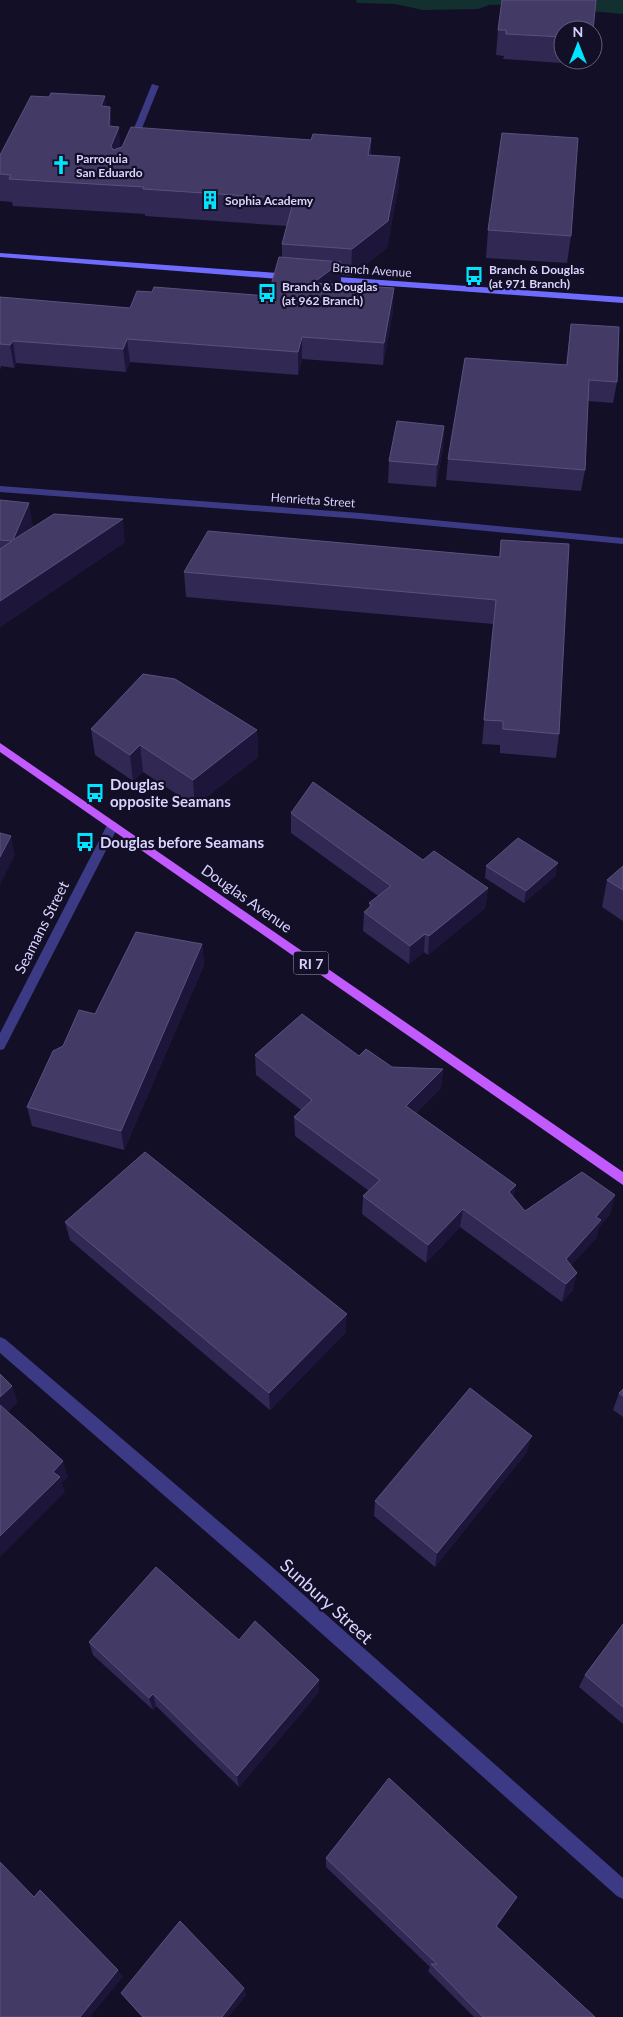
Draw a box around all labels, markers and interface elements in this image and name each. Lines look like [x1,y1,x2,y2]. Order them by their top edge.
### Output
north arrow [553,20,603,70]
text: N [573,23,583,40]
place label: Parroquia San Eduardo [76,151,143,180]
church icon: Parroquia San Eduardo [50,154,72,176]
building icon: Sophia Academy [199,189,221,211]
place label: Sophia Academy [225,193,314,208]
street label: Branch Avenue [332,260,412,280]
place label: Branch & Douglas (at 971 Branch) [489,262,585,291]
bus stop icon: Branch & Douglas (at 971 Branch) [463,265,485,287]
place label: Branch & Douglas (at 962 Branch) [282,279,378,308]
bus stop icon: Branch & Douglas (at 962 Branch) [256,282,278,304]
street label: Henrietta Street [270,490,356,510]
place label: Douglas opposite Seamans [110,775,231,810]
bus stop icon: Douglas opposite Seamans [84,782,106,804]
bus stop icon: Douglas before Seamans [74,831,96,853]
place label: Douglas before Seamans [100,833,265,851]
street label: Douglas Avenue [198,860,296,936]
street label: Seamans Street [10,877,72,976]
road number: RI 7 [294,951,328,974]
street label: Sunbury Street [276,1554,378,1649]

